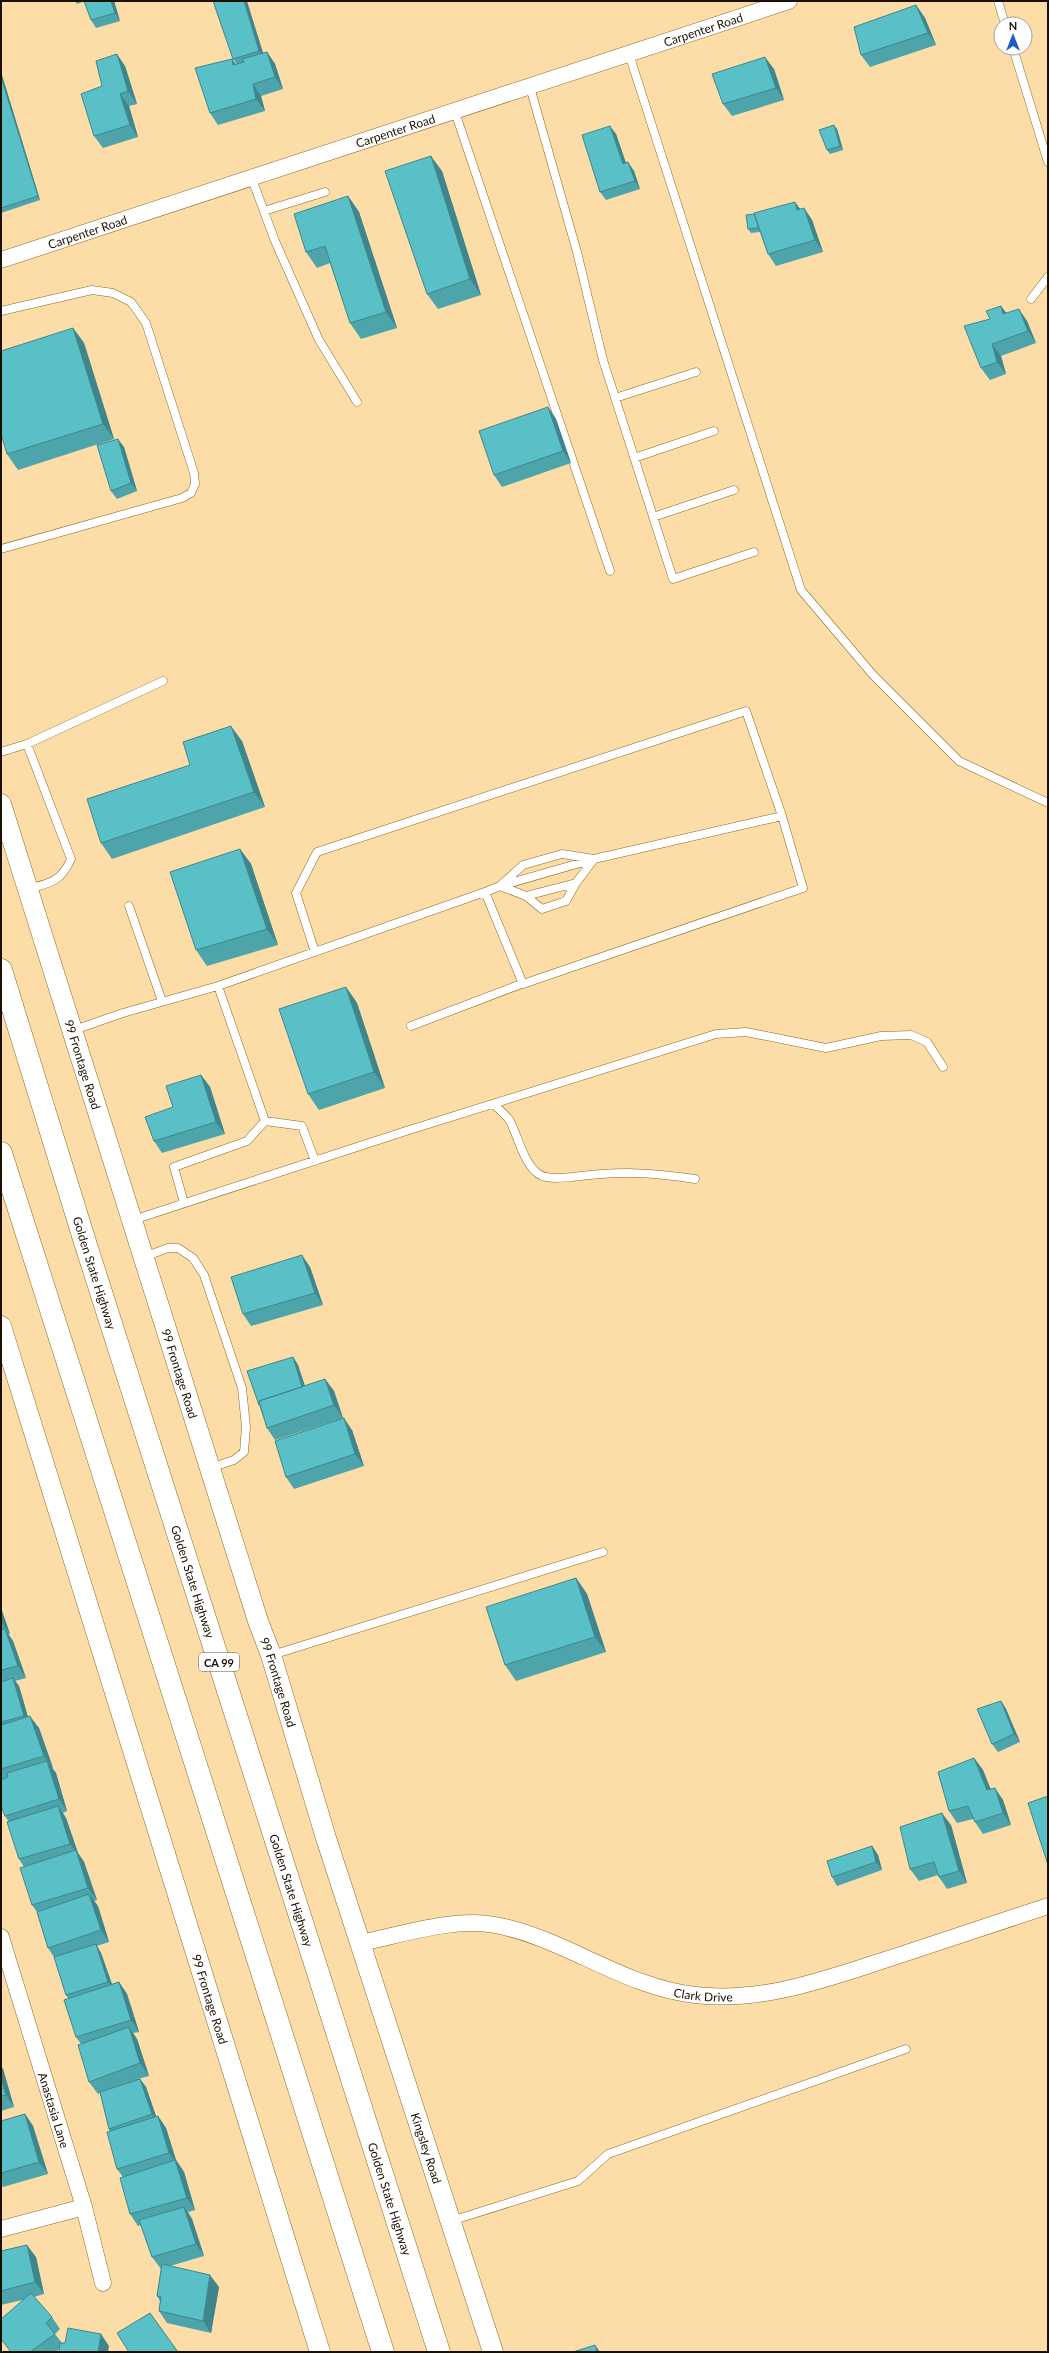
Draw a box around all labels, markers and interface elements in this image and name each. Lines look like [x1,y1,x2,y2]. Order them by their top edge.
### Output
street label: Carpenter Road [661,9,745,49]
north arrow [993,16,1033,56]
text: N [1009,19,1017,32]
street label: Carpenter Road [354,110,437,150]
street label: Carpenter Road [46,212,129,252]
street label: 99 Frontage Road [62,1018,104,1111]
street label: Golden State Highway [70,1214,120,1332]
street label: 99 Frontage Road [159,1327,201,1420]
street label: Golden State Highway [168,1523,219,1641]
street label: 99 Frontage Road [257,1635,300,1729]
road number: CA 99 [199,1653,239,1671]
street label: Golden State Highway [267,1832,317,1949]
street label: 99 Frontage Road [189,1952,231,2046]
street label: Clark Drive [672,1984,733,2004]
street label: Anastasia Lane [35,2070,73,2150]
street label: Kingsley Road [408,2111,445,2185]
street label: Golden State Highway [365,2141,415,2258]

